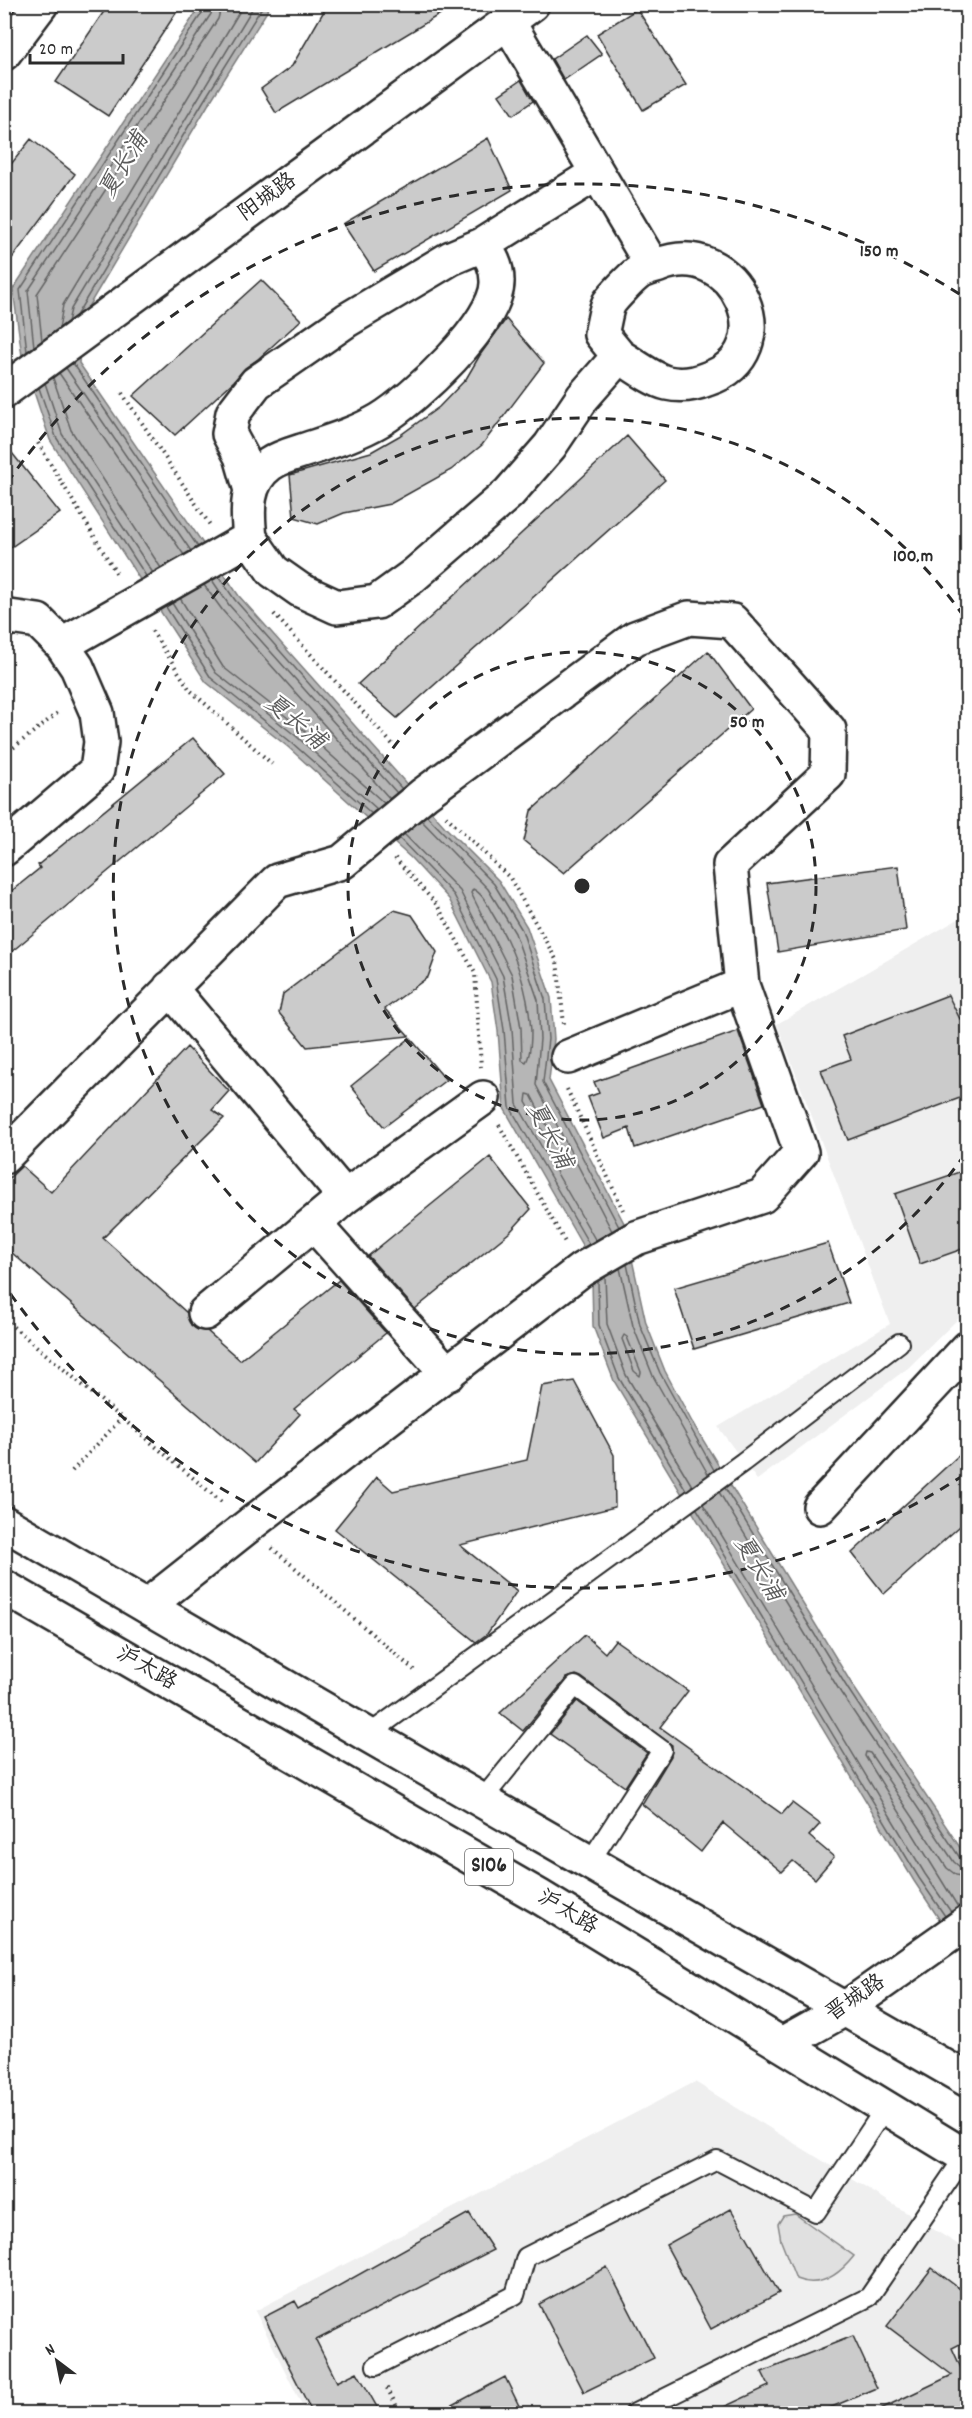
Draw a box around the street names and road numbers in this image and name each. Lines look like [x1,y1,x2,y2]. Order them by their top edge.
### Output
street label: 阳城路 [232,166,304,230]
street label: 沪太路 [110,1639,182,1699]
road number: S106 [465,1849,513,1885]
street label: 沪太路 [531,1883,603,1943]
street label: 晋城路 [820,1968,892,2030]

